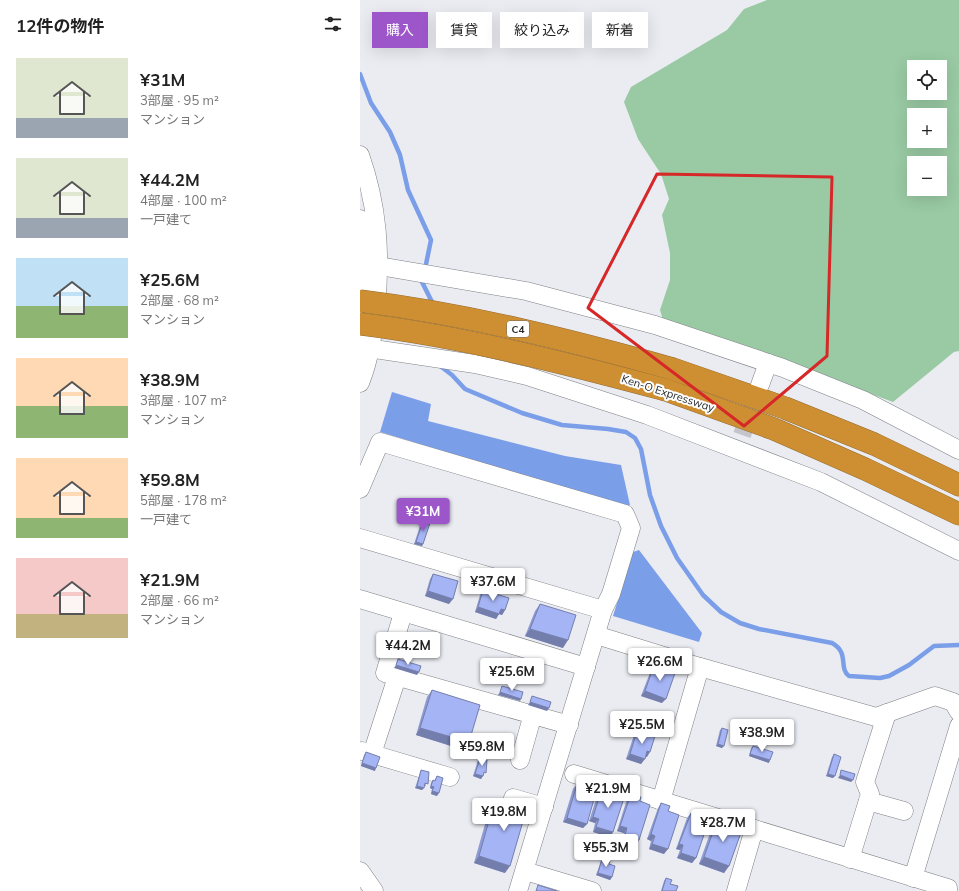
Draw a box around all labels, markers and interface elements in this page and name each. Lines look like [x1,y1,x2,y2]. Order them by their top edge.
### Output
chip: 購入 [372,12,428,48]
chip: 賃貸 [436,12,492,48]
chip: 絞り込み [500,12,584,48]
chip: 新着 [592,12,648,48]
icon: filters [322,13,344,35]
text: 12件の物件 [16,15,104,36]
map controls [907,60,947,196]
button: locate [907,60,947,100]
text: ¥31M [140,69,185,90]
icon: home [48,74,96,122]
text: 3部屋 · 95 m² [140,92,219,108]
button: + [907,108,947,148]
text: マンション [140,111,205,127]
button: − [907,156,947,196]
text: ¥44.2M [140,169,200,190]
icon: home [48,174,96,222]
text: 4部屋 · 100 m² [140,192,227,208]
text: 一戸建て [140,211,192,227]
text: ¥25.6M [140,269,200,290]
icon: home [48,274,96,322]
text: 2部屋 · 68 m² [140,292,219,308]
text: マンション [140,311,205,327]
road number: C4 [507,321,529,337]
text: ¥38.9M [140,369,200,390]
street label: Ken-O Expressway [620,371,716,415]
icon: home [48,374,96,422]
text: 3部屋 · 107 m² [140,392,227,408]
text: マンション [140,411,205,427]
text: ¥59.8M [140,469,200,490]
icon: home [48,474,96,522]
text: 5部屋 · 178 m² [140,492,227,508]
pin: ¥31M [399,498,447,532]
text: ¥31M [406,503,440,519]
text: 一戸建て [140,511,192,527]
pin: ¥37.6M [460,568,526,602]
text: ¥21.9M [140,569,200,590]
text: ¥37.6M [470,573,516,589]
icon: home [48,574,96,622]
text: 2部屋 · 66 m² [140,592,219,608]
text: マンション [140,611,205,627]
pin: ¥44.2M [375,632,441,666]
text: ¥44.2M [385,637,431,653]
pin: ¥26.6M [627,648,693,682]
text: ¥26.6M [637,653,683,669]
pin: ¥25.6M [479,658,545,692]
text: ¥25.6M [489,663,535,679]
pin: ¥25.5M [609,711,675,745]
text: ¥25.5M [619,716,665,732]
pin: ¥38.9M [729,719,795,753]
text: ¥38.9M [739,724,785,740]
pin: ¥59.8M [449,733,515,767]
text: ¥59.8M [459,738,505,754]
pin: ¥21.9M [575,775,641,809]
text: ¥21.9M [585,780,631,796]
pin: ¥19.8M [471,798,537,832]
text: ¥19.8M [481,803,527,819]
pin: ¥28.7M [690,809,756,843]
text: ¥28.7M [700,814,746,830]
pin: ¥55.3M [573,834,639,868]
text: ¥55.3M [583,839,629,855]

